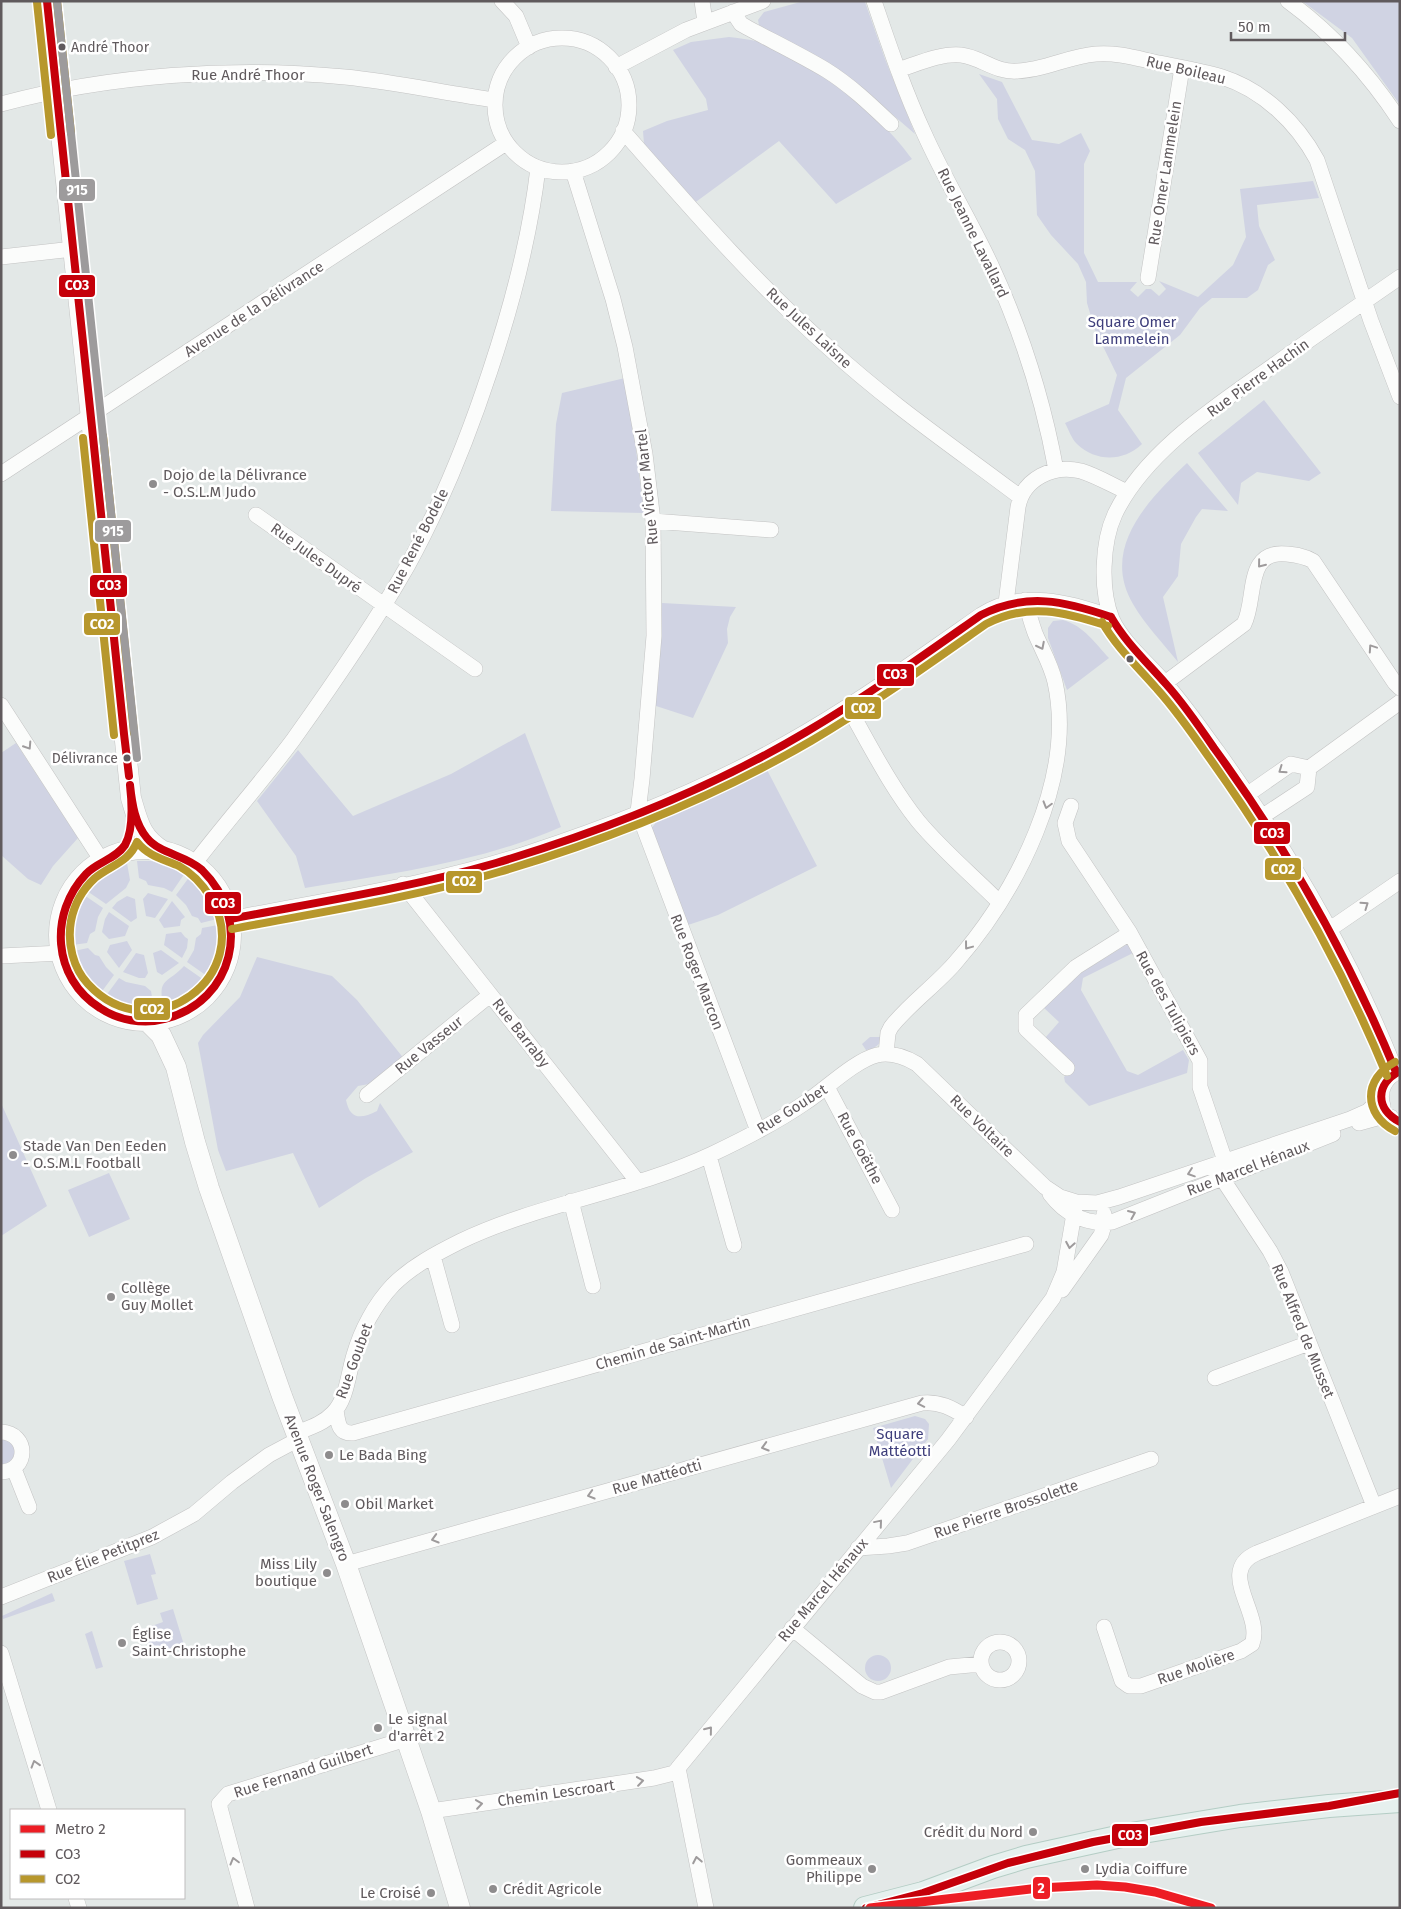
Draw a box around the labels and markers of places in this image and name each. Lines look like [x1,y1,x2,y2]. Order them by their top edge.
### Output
place label: André Thoor [71,39,150,56]
marker: André Thoor [57,42,67,52]
place label: Dojo de la Délivrance - O.S.L.M Judo [163,466,307,501]
marker: Dojo de la Délivrance - O.S.L.M Judo [147,478,159,490]
unlabelled marker [1125,654,1135,664]
place label: Délivrance [52,750,118,767]
marker: Délivrance [122,753,132,763]
place label: Stade Van Den Eeden - O.S.M.L Football [23,1137,167,1172]
marker: Stade Van Den Eeden - O.S.M.L Football [7,1149,19,1161]
place label: Collège Guy Mollet [121,1279,194,1314]
marker: Collège Guy Mollet [105,1291,117,1303]
place label: Le Bada Bing [339,1446,427,1464]
marker: Le Bada Bing [323,1449,335,1461]
place label: Obil Market [355,1495,434,1513]
marker: Obil Market [339,1498,351,1510]
place label: Miss Lily boutique [255,1555,318,1590]
marker: Miss Lily boutique [321,1567,333,1579]
place label: Église Saint-Christophe [132,1625,246,1660]
marker: Église Saint-Christophe [116,1637,128,1649]
place label: Le signal d'arrêt 2 [388,1710,448,1745]
marker: Le signal d'arrêt 2 [372,1722,384,1734]
place label: Crédit du Nord [924,1823,1023,1841]
marker: Crédit du Nord [1027,1826,1039,1838]
place label: Gommeaux Philippe [786,1851,863,1886]
place label: Lydia Coiffure [1095,1860,1187,1878]
marker: Gommeaux Philippe [866,1863,878,1875]
marker: Lydia Coiffure [1079,1863,1091,1875]
place label: Crédit Agricole [503,1880,602,1898]
marker: Crédit Agricole [487,1883,499,1895]
place label: Le Croisé [360,1884,421,1902]
marker: Le Croisé [425,1887,437,1899]

